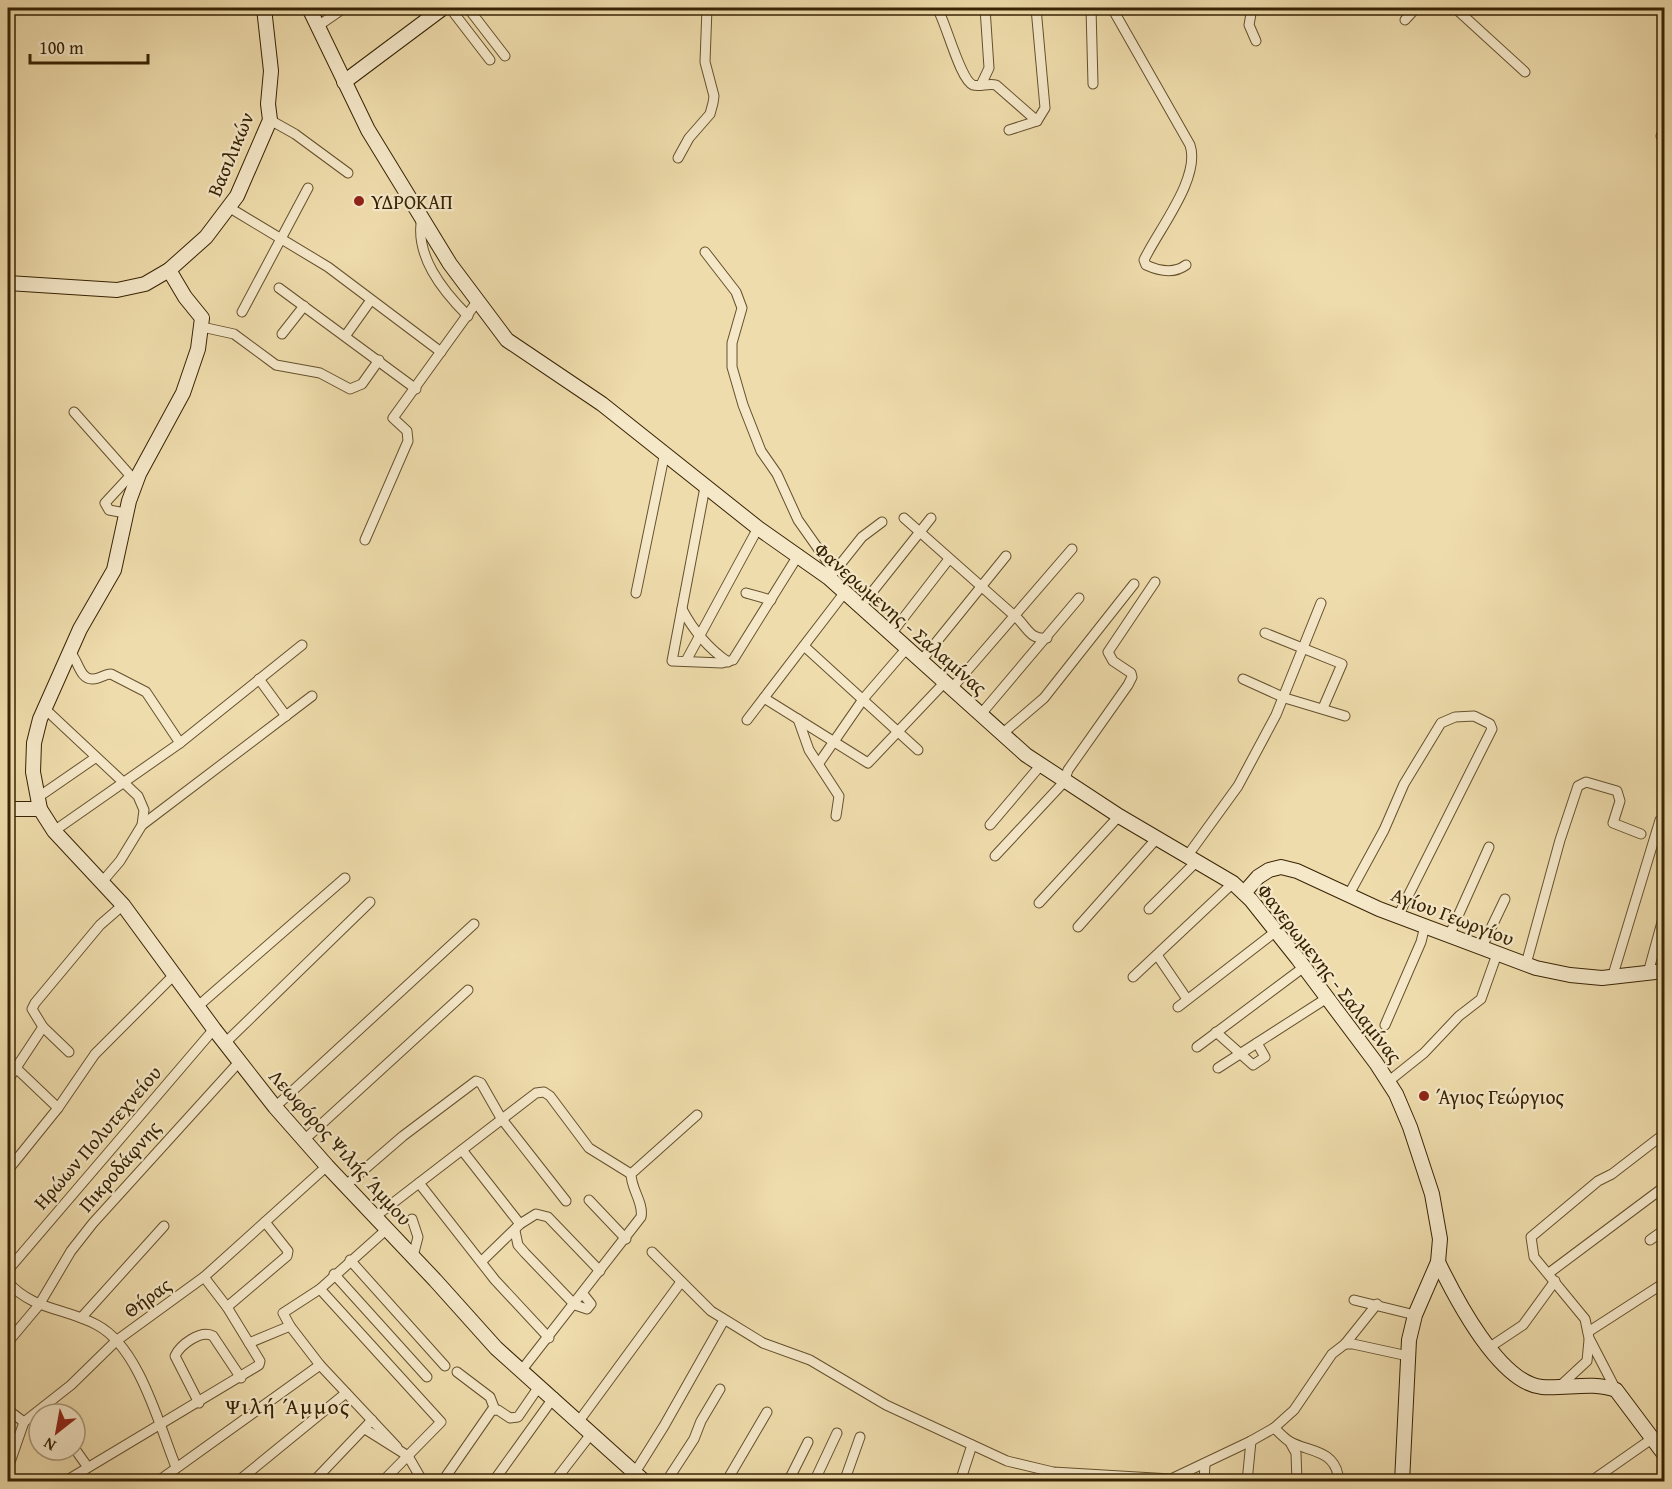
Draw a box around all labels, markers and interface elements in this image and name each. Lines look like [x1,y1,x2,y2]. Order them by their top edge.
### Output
scale bar [30,27,148,65]
text: 100 m [39,34,84,61]
street label: Βασιλικών [199,107,261,201]
place label: ΥΔΡΟΚΑΠ [370,187,453,216]
marker: ΥΔΡΟΚΑΠ [352,194,366,208]
street label: Φανερωμενης - Σαλαμίνας [808,535,994,702]
street label: Φανερωμενης - Σαλαμίνας [1251,877,1410,1069]
street label: Αγίου Γεωργίου [1387,879,1519,953]
street label: Ηρώων Πολυτεχνείου [26,1059,168,1215]
street label: Λεωφόρος Ψιλής Άμμου [263,1062,419,1232]
place label: Άγιος Γεώργιος [1436,1082,1565,1111]
marker: Άγιος Γεώργιος [1417,1089,1431,1103]
street label: Πικροδάφνης [71,1114,167,1218]
street label: Θήρας [117,1270,177,1324]
district label: Ψιλή Άμμος [224,1390,351,1422]
north arrow [27,1402,87,1462]
text: N [38,1432,60,1458]

